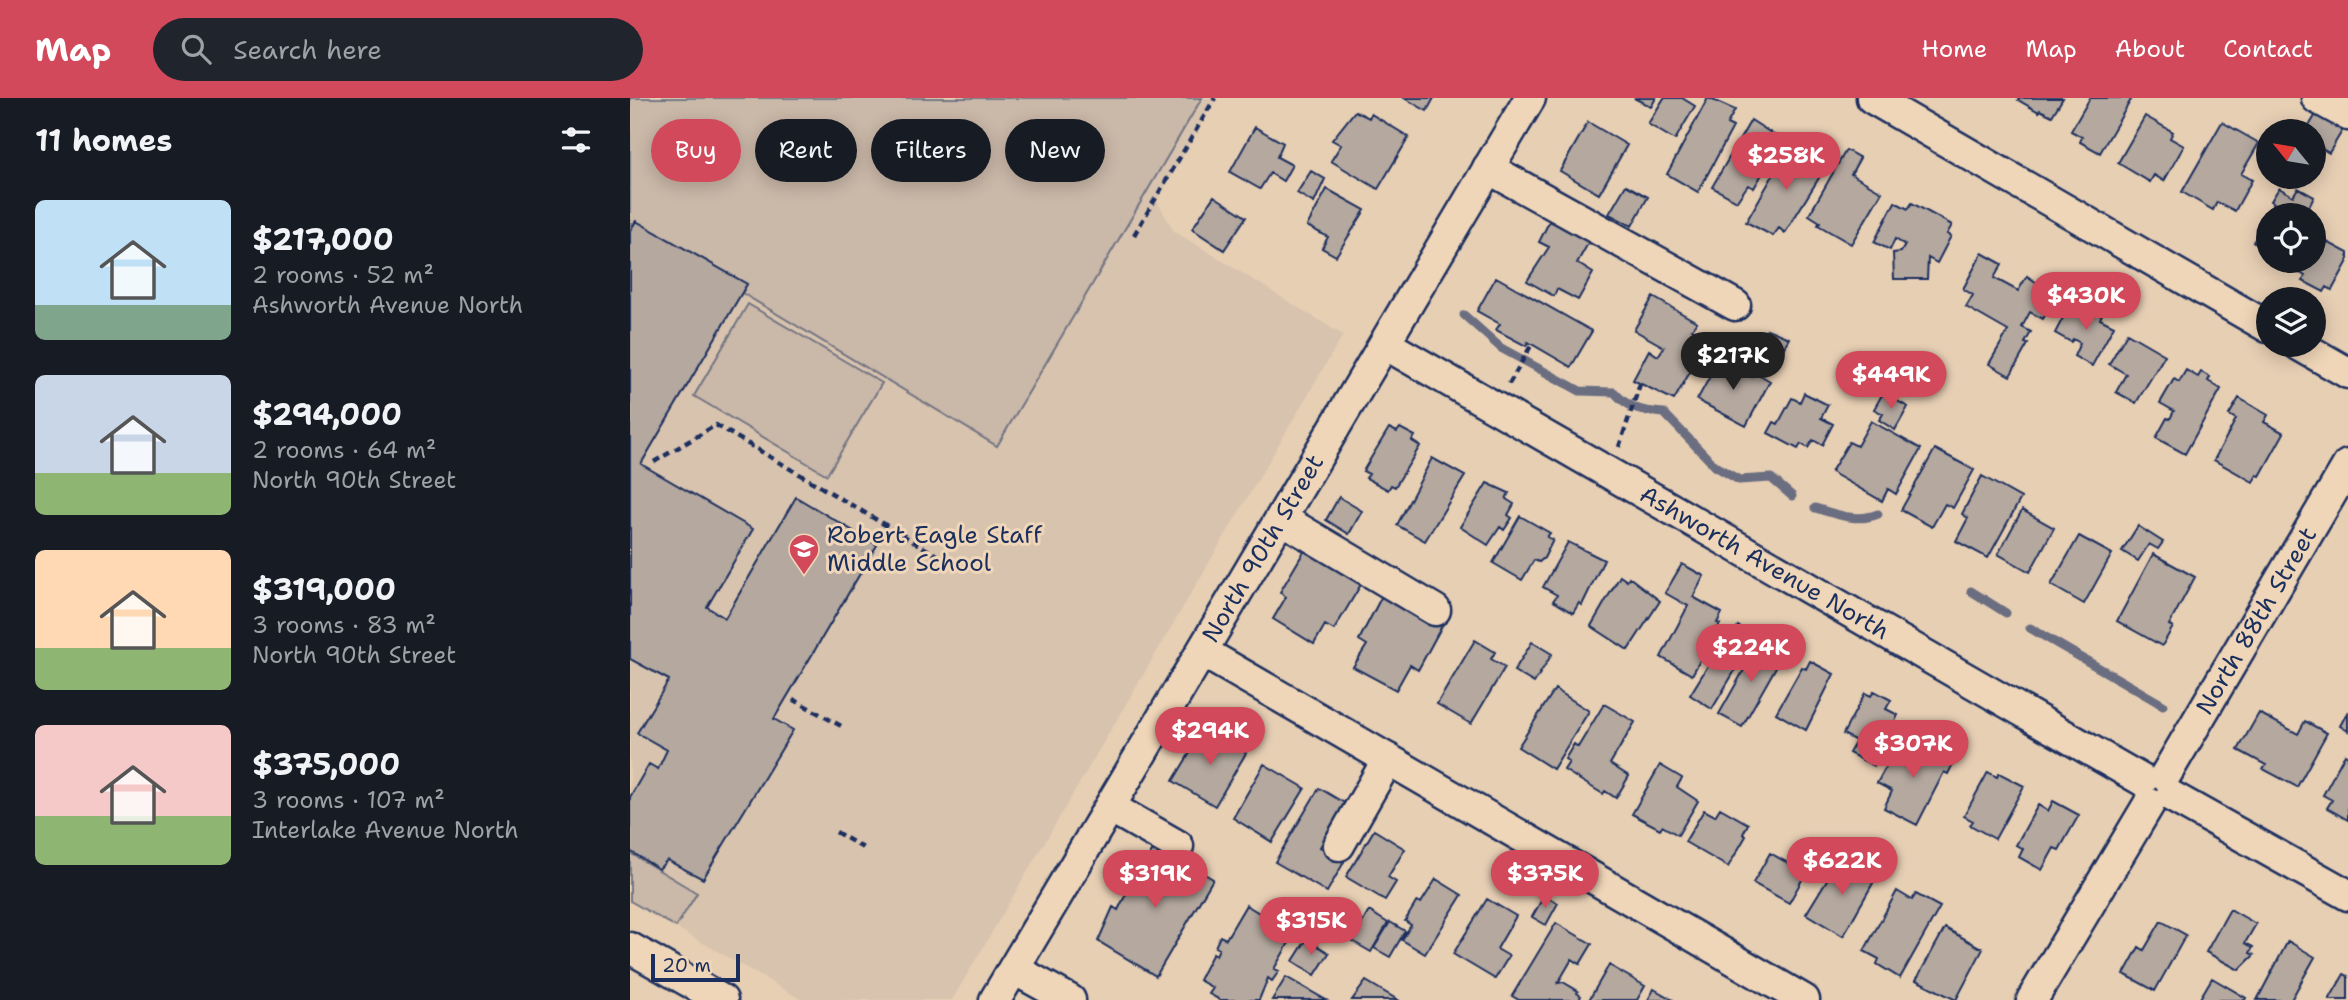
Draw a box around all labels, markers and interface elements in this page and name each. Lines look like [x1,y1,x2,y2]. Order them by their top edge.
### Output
search box [153,18,643,81]
text: Map [35,27,111,72]
icon: search [177,30,215,68]
text: Search here [233,32,382,67]
text: Home [1921,33,1987,65]
text: Map [2025,33,2077,65]
text: About [2115,33,2185,65]
text: Contact [2223,33,2313,65]
chip: Buy [651,119,741,182]
chip: Rent [755,119,857,182]
chip: Filters [871,119,991,182]
chip: New [1005,119,1105,182]
north arrow [2256,119,2326,189]
map controls [2256,119,2326,357]
text: 11 homes [35,120,172,161]
icon: filters [557,121,595,159]
pin: $258K [1737,132,1835,192]
text: $258K [1747,140,1825,170]
button: locate [2256,203,2326,273]
text: $217,000 [252,219,394,260]
icon: home [91,228,175,312]
text: 2 rooms · 52 m² [252,260,434,290]
pin: $430K [2037,272,2135,332]
text: $430K [2047,280,2125,310]
button: layers [2256,287,2326,357]
text: Ashworth Avenue North [252,290,523,320]
pin: $217K [1684,332,1782,392]
text: $217K [1697,340,1769,370]
pin: $449K [1842,352,1940,411]
text: $449K [1852,359,1930,389]
text: $294,000 [252,394,402,435]
icon: home [91,403,175,487]
text: 2 rooms · 64 m² [252,435,436,465]
street label: North 90th Street [1195,449,1331,648]
text: North 90th Street [252,465,456,495]
street label: Ashworth Avenue North [1634,478,1895,647]
place label: Robert Eagle Staff Middle School [827,519,1043,579]
street label: North 88th Street [2189,521,2324,721]
school or university icon: Robert Eagle Staff Middle School [787,532,821,576]
text: $319,000 [252,569,396,610]
icon: home [91,578,175,662]
text: 3 rooms · 83 m² [252,610,436,640]
pin: $224K [1702,624,1800,684]
text: $224K [1712,632,1790,662]
text: North 90th Street [252,640,456,670]
pin: $294K [1161,708,1259,767]
text: $294K [1171,715,1249,745]
pin: $307K [1864,720,1962,780]
text: $307K [1873,728,1953,758]
text: $375,000 [252,744,400,785]
icon: home [91,753,175,837]
text: 3 rooms · 107 m² [252,785,445,815]
text: Interlake Avenue North [252,815,519,845]
pin: $622K [1793,838,1891,897]
text: $622K [1803,845,1881,875]
pin: $319K [1106,850,1204,910]
pin: $375K [1496,850,1594,910]
text: $319K [1119,858,1191,888]
text: $375K [1507,858,1583,888]
pin: $315K [1262,898,1360,957]
text: $315K [1275,905,1347,935]
scale bar [651,951,740,983]
text: 20 m [662,953,711,978]

